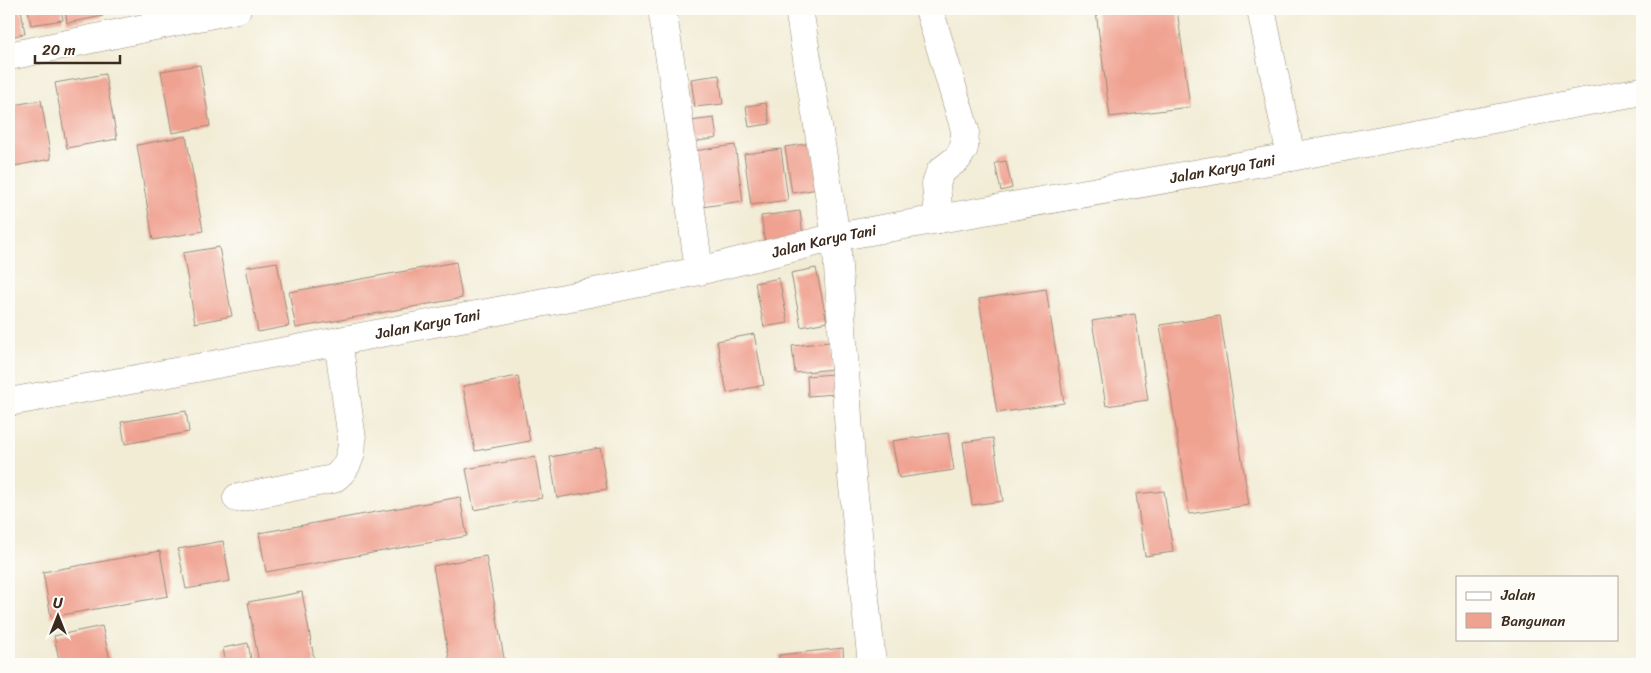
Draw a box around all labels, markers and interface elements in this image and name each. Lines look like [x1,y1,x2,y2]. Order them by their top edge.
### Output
scale bar [35,32,120,64]
text: 20 m [42,37,76,63]
street label: Jalan Karya Tani [1167,147,1278,191]
street label: Jalan Karya Tani [768,217,879,266]
street label: Jalan Karya Tani [372,301,483,347]
legend [1456,576,1618,640]
text: Jalan [1500,582,1535,608]
north arrow [32,590,82,640]
text: U [53,591,63,616]
text: Bangunan [1501,608,1565,634]

